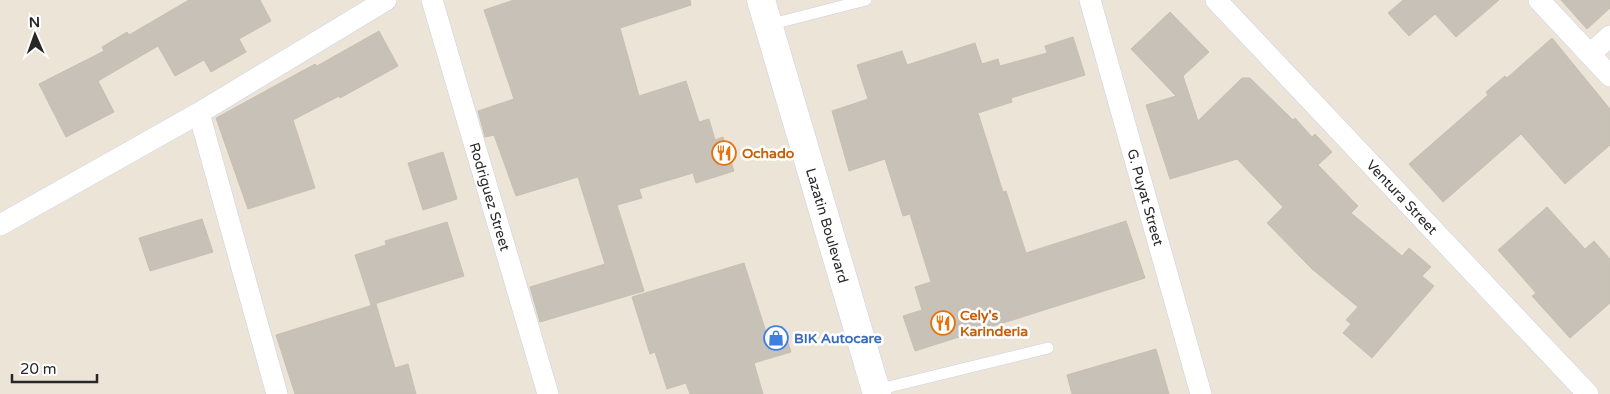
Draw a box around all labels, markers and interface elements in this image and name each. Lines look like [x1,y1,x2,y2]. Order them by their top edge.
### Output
north arrow [10,10,60,60]
text: N [29,14,40,31]
street label: Rodriguez Street [466,140,514,253]
restaurant icon: Ochado [711,140,737,166]
place label: Ochado [742,145,795,162]
street label: G. Puyat Street [1124,147,1167,248]
street label: Ventura Street [1363,156,1442,238]
street label: Lazatin Boulevard [802,166,852,285]
place label: Cely's Karinderia [960,307,1028,340]
restaurant icon: Cely's Karinderia [930,310,956,336]
shop icon: BIK Autocare [763,325,789,351]
place label: BIK Autocare [794,330,882,347]
scale bar [12,352,98,384]
text: 20 m [20,360,57,378]

